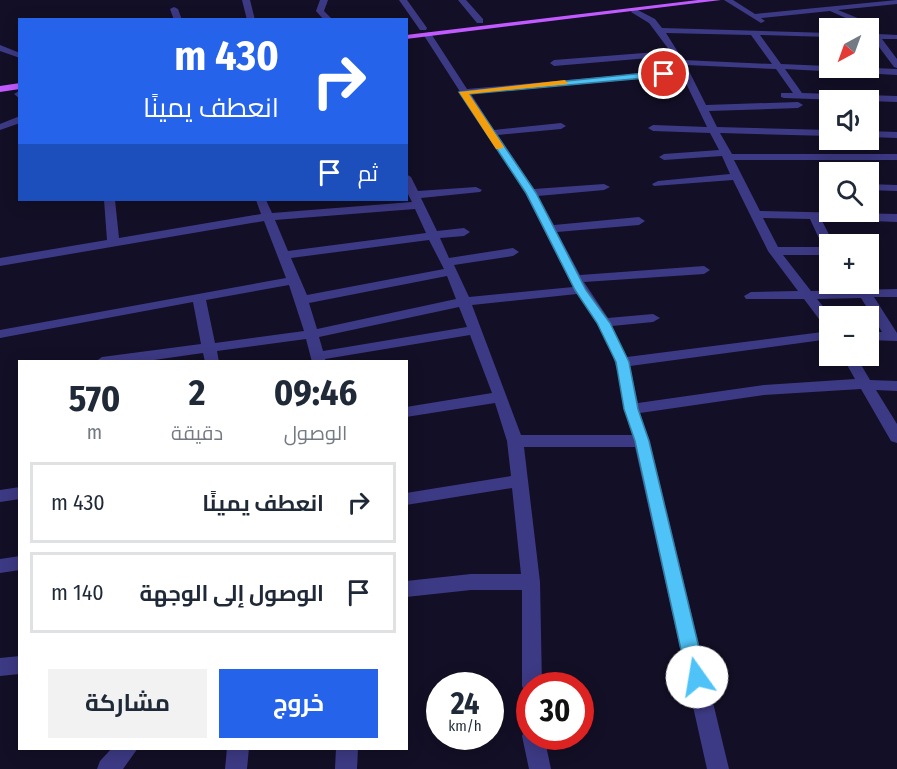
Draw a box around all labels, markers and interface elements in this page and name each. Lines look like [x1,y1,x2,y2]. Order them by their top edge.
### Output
north arrow [819,18,879,78]
map controls [819,18,879,366]
text: 430 m [174,31,279,81]
icon: right [300,42,378,120]
pin [638,48,689,99]
icon: arrive [647,57,680,90]
button: sound [819,90,879,150]
text: انعطف يمينًا [143,92,279,124]
icon: arrive [313,156,346,189]
text: ثم [358,160,378,187]
button: search [819,162,879,222]
button: + [819,234,879,294]
button: − [819,306,879,366]
text: 2 [189,371,205,415]
text: 09:46 [274,371,357,415]
text: 570 [69,377,120,421]
text: m [87,420,102,444]
text: دقيقة [171,421,223,445]
text: الوصول [284,421,347,445]
icon: right [342,486,375,519]
text: 430 m [51,489,105,516]
text: انعطف يمينًا [202,490,324,517]
icon: arrive [342,576,375,609]
text: 140 m [51,579,104,606]
text: الوصول إلى الوجهة [140,580,324,607]
position arrow [665,645,729,709]
button: مشاركة [48,669,207,738]
button: خروج [219,669,378,738]
speed limit sign: 30 [516,672,594,750]
text: 24 [451,686,479,722]
text: km/h [448,717,482,735]

